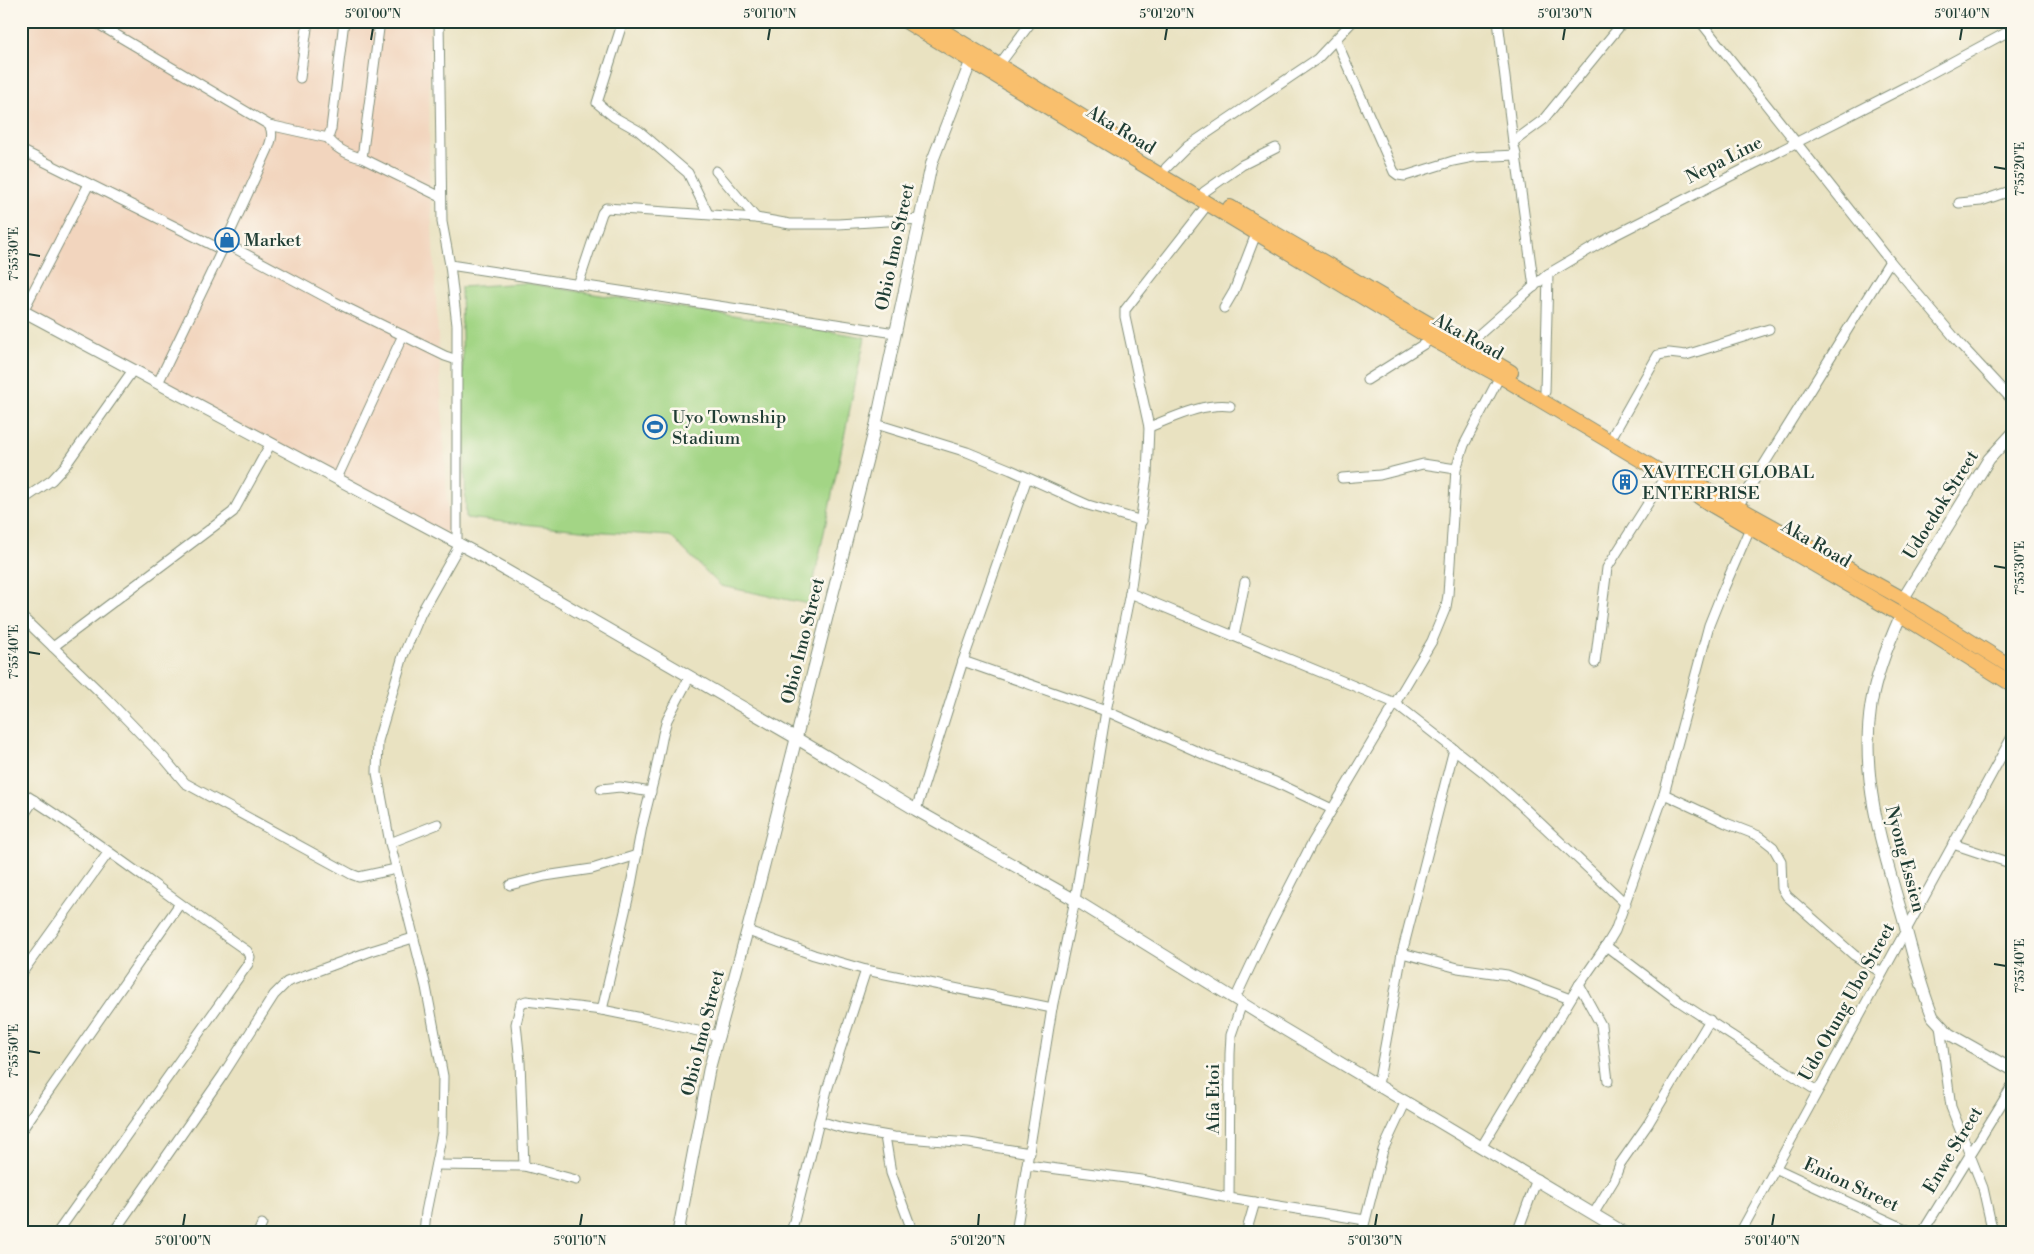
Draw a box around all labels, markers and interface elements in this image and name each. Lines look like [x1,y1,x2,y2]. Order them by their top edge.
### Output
text: 5°01'00"N [345,7,401,22]
text: 5°01'10"N [744,7,796,22]
text: 5°01'20"N [1140,7,1194,22]
text: 5°01'30"N [1538,7,1592,22]
text: 5°01'40"N [1934,7,1990,22]
street label: Aka Road [1081,100,1161,160]
street label: Nepa Line [1682,131,1766,189]
text: 7°55'20"E [2013,142,2028,196]
street label: Obio Imo Street [870,181,920,313]
text: 7°55'30"E [7,227,22,281]
shop icon: Market [214,227,240,253]
place label: Market [244,229,302,252]
street label: Aka Road [1428,308,1508,366]
place label: Uyo Township Stadium [672,406,786,450]
sports icon: Uyo Township Stadium [642,414,668,440]
street label: Udoedok Street [1898,445,1984,564]
place label: XAVITECH GLOBAL ENTERPRISE [1641,461,1814,505]
building icon: XAVITECH GLOBAL ENTERPRISE [1612,469,1638,495]
street label: Aka Road [1776,514,1856,574]
text: 7°55'30"E [2013,541,2028,595]
street label: Obio Imo Street [776,575,830,707]
text: 7°55'40"E [7,625,22,679]
street label: Nyong Essien [1880,803,1930,915]
street label: Udo Otung Ubo Street [1794,918,1900,1085]
text: 7°55'40"E [2013,939,2028,993]
street label: Obio Imo Street [676,967,730,1099]
text: 7°55'50"E [7,1024,22,1078]
street label: Afia Etoi [1202,1064,1225,1135]
street label: Enwe Street [1918,1102,1988,1198]
street label: Enion Street [1800,1153,1903,1217]
text: 5°01'00"N [155,1234,211,1249]
text: 5°01'10"N [554,1234,606,1249]
text: 5°01'20"N [951,1234,1005,1249]
text: 5°01'30"N [1348,1234,1402,1249]
text: 5°01'40"N [1744,1234,1800,1249]

